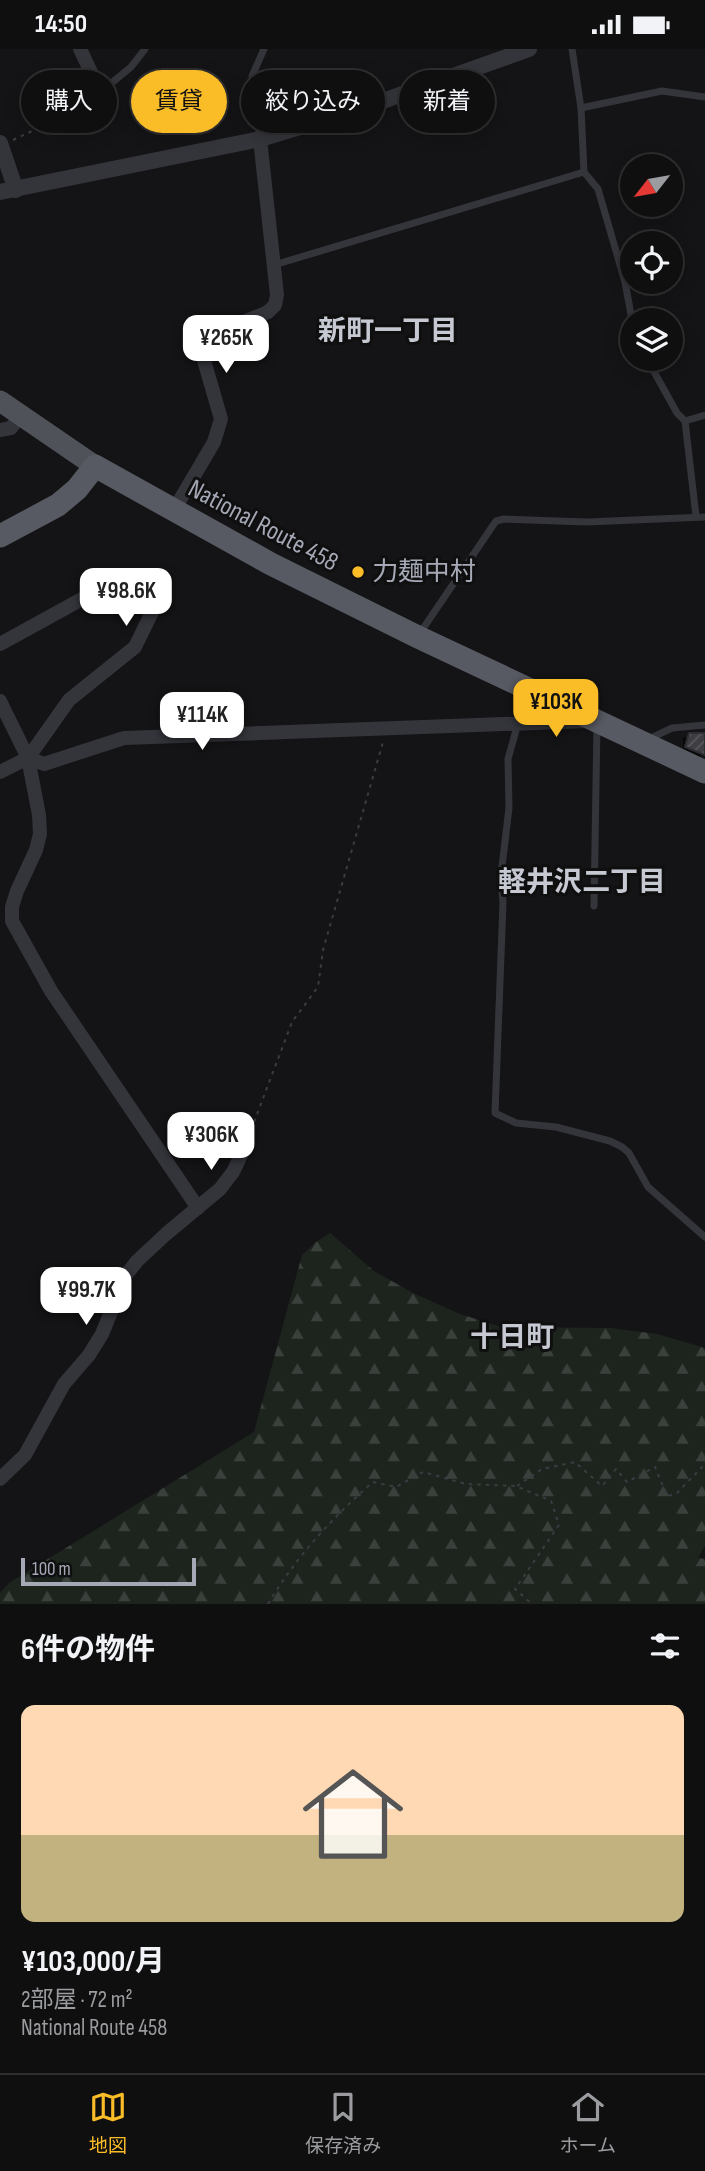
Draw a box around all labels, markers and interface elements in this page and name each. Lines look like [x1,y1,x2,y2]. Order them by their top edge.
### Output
text: 14:50 [35,9,87,40]
chip: 購入 [21,70,117,133]
chip: 賃貸 [131,70,227,133]
chip: 絞り込み [241,70,385,133]
chip: 新着 [399,70,495,133]
north arrow [620,154,682,217]
map controls [620,154,683,371]
button: locate [620,231,683,294]
button: layers [620,308,683,371]
pin: ¥265K [177,315,275,375]
district label: 新町一丁目 [318,315,458,348]
text: ¥265K [199,324,253,352]
street label: National Route 458 [183,473,343,579]
place label: 力麺中村 [372,557,476,588]
marker: 力麺中村 [350,564,366,580]
pin: ¥98.6K [69,569,183,628]
text: ¥98.6K [96,577,156,605]
pin: ¥103K [507,679,605,739]
text: ¥103K [529,688,583,716]
pin: ¥114K [153,693,251,752]
text: ¥114K [176,701,228,729]
district label: 軽井沢二丁目 [498,866,666,899]
pin: ¥306K [162,1113,260,1172]
text: ¥306K [183,1121,239,1149]
pin: ¥99.7K [29,1267,143,1327]
text: ¥99.7K [56,1276,116,1304]
district label: 十日町 [470,1321,554,1354]
scale bar [21,1555,196,1587]
text: 100 m [32,1558,71,1581]
icon: filters [646,1627,684,1665]
text: 6件の物件 [21,1632,155,1668]
icon: home [290,1751,416,1877]
text: ¥103,000/月 [21,1944,165,1980]
text: 2部屋 · 72 m² [21,1986,133,2014]
text: National Route 458 [21,2014,167,2042]
tab: 地図 [89,2088,127,2158]
tab: 保存済み [305,2088,381,2158]
tab: ホーム [559,2088,616,2158]

